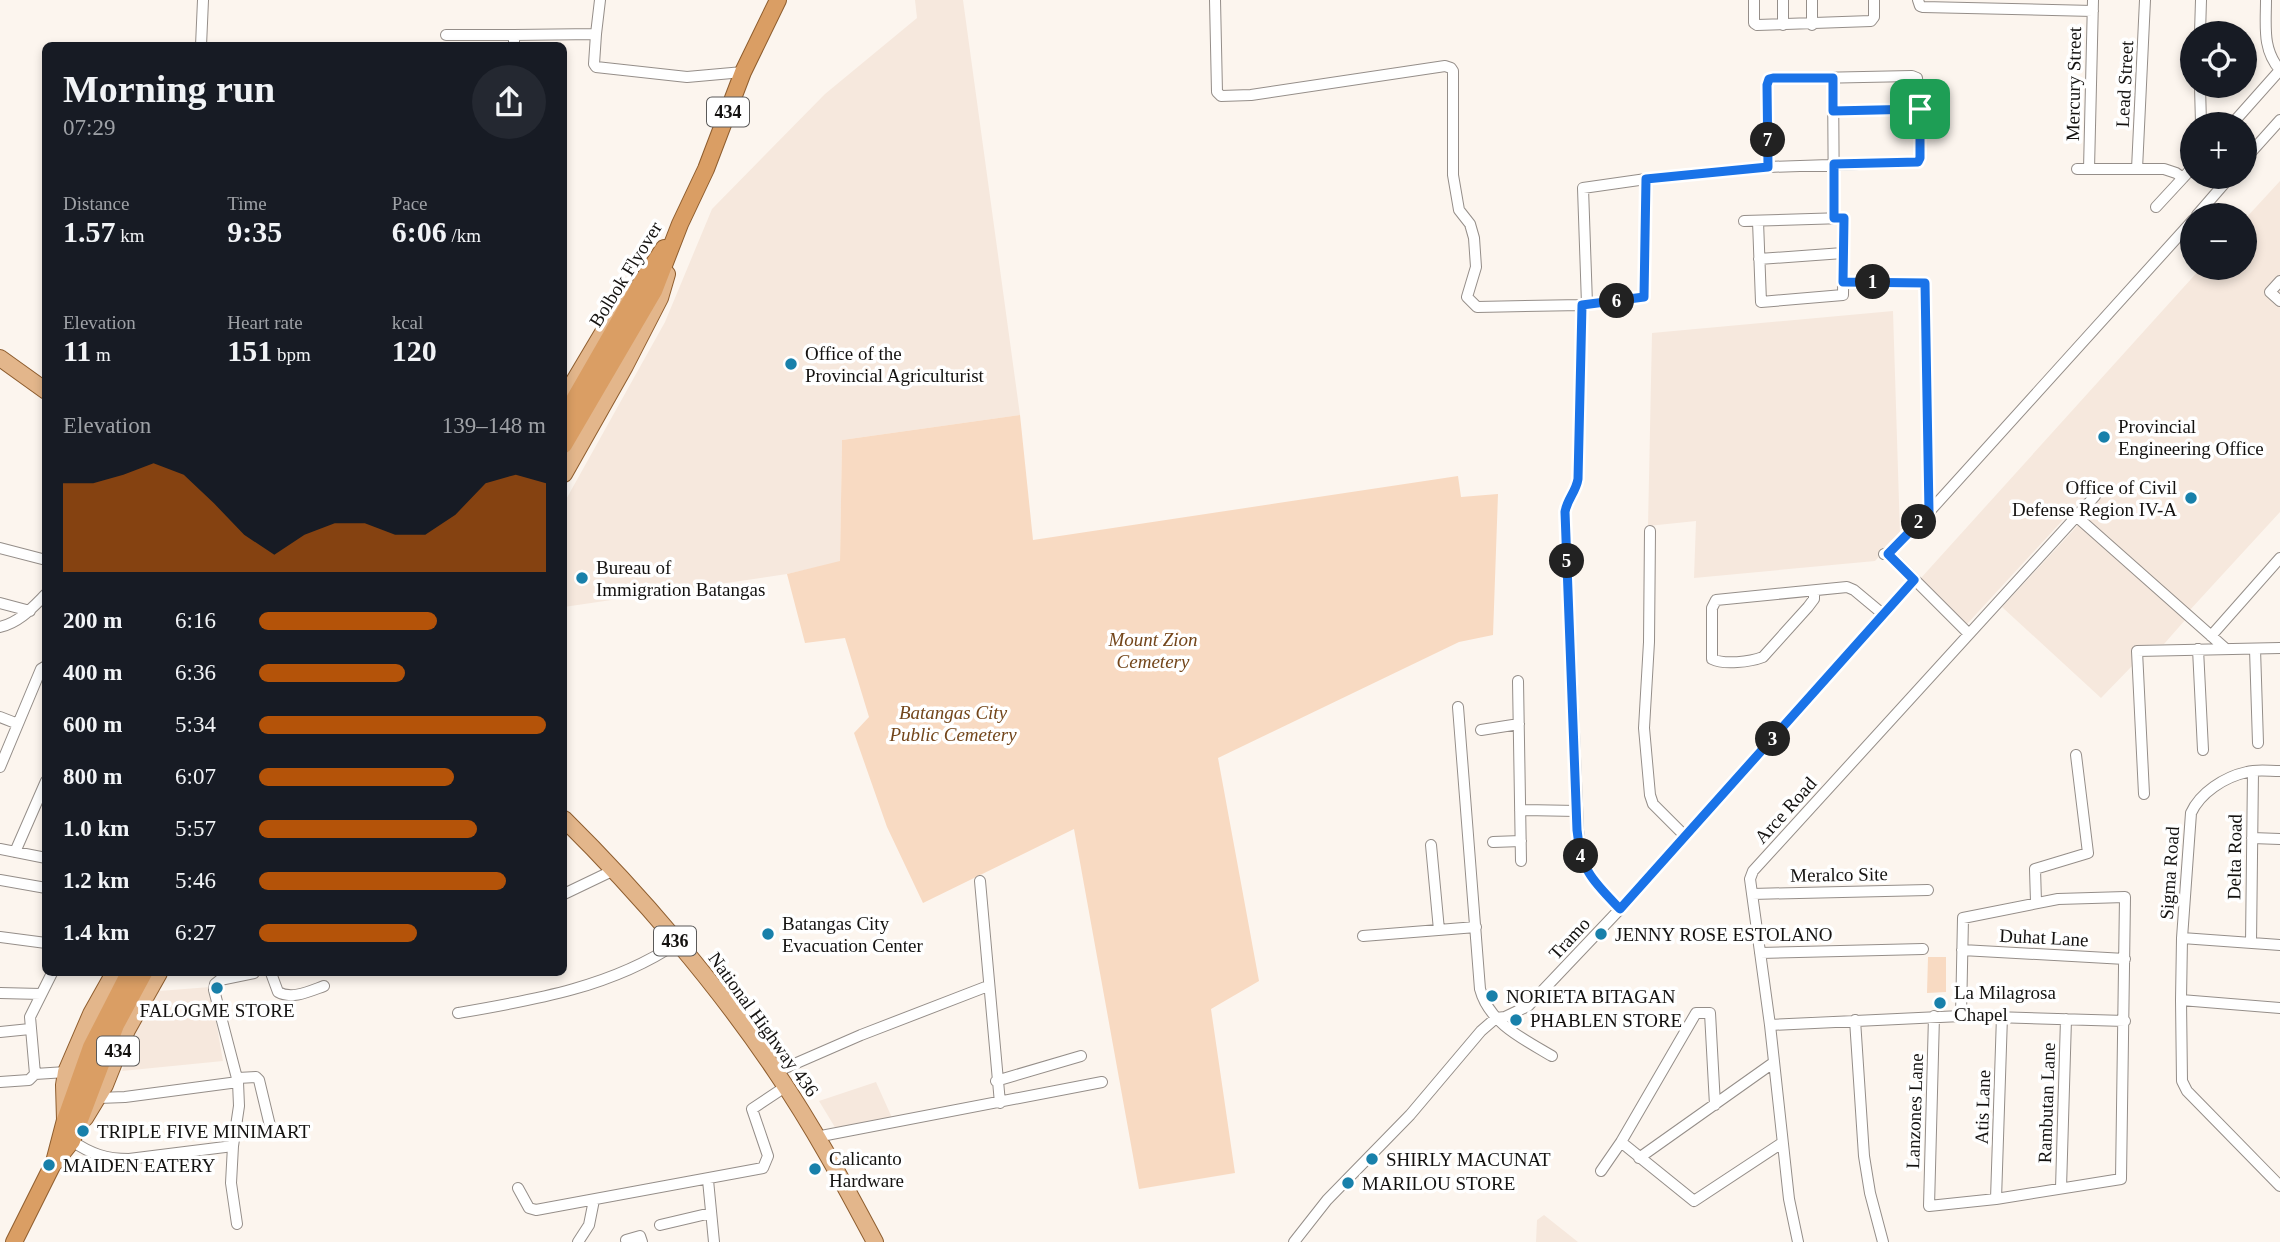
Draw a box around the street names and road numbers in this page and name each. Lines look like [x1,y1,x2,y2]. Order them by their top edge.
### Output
street label: Mercury Street [2062,26,2085,141]
street label: Lead Street [2112,39,2137,128]
road number: 434 [707,98,749,127]
street label: Bolbok Flyover [585,217,666,331]
street label: Arce Road [1750,773,1821,848]
street label: Delta Road [2223,813,2246,900]
street label: Sigma Road [2156,825,2183,920]
street label: Meralco Site [1790,863,1888,886]
street label: Tramo [1545,913,1594,964]
street label: Duhat Lane [1999,925,2089,950]
road number: 436 [654,926,696,956]
street label: National Highway 436 [704,948,823,1100]
road number: 434 [97,1036,139,1066]
street label: Rambutan Lane [2034,1042,2059,1164]
street label: Lanzones Lane [1902,1053,1927,1169]
street label: Atis Lane [1971,1069,1994,1145]

